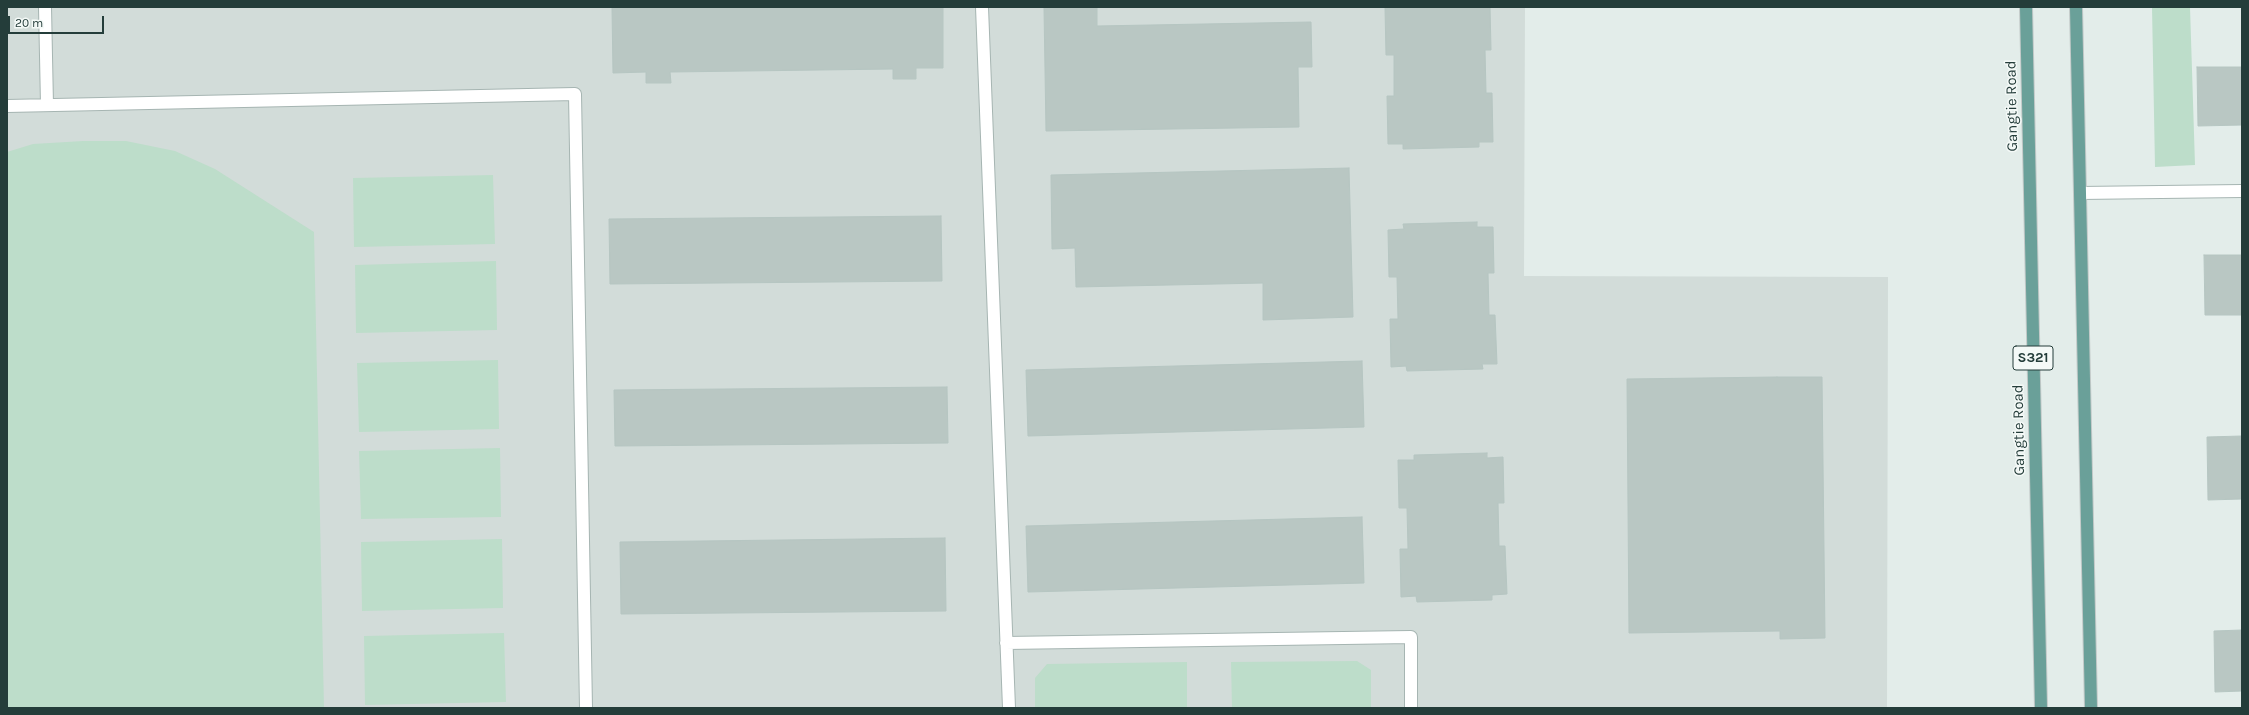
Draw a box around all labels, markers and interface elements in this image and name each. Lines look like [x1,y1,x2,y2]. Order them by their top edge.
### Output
scale bar [10,8,106,34]
text: 20 m [15,16,43,30]
street label: Gangtie Road [2002,60,2022,152]
road number: S321 [2013,346,2053,370]
street label: Gangtie Road [2009,384,2029,476]

